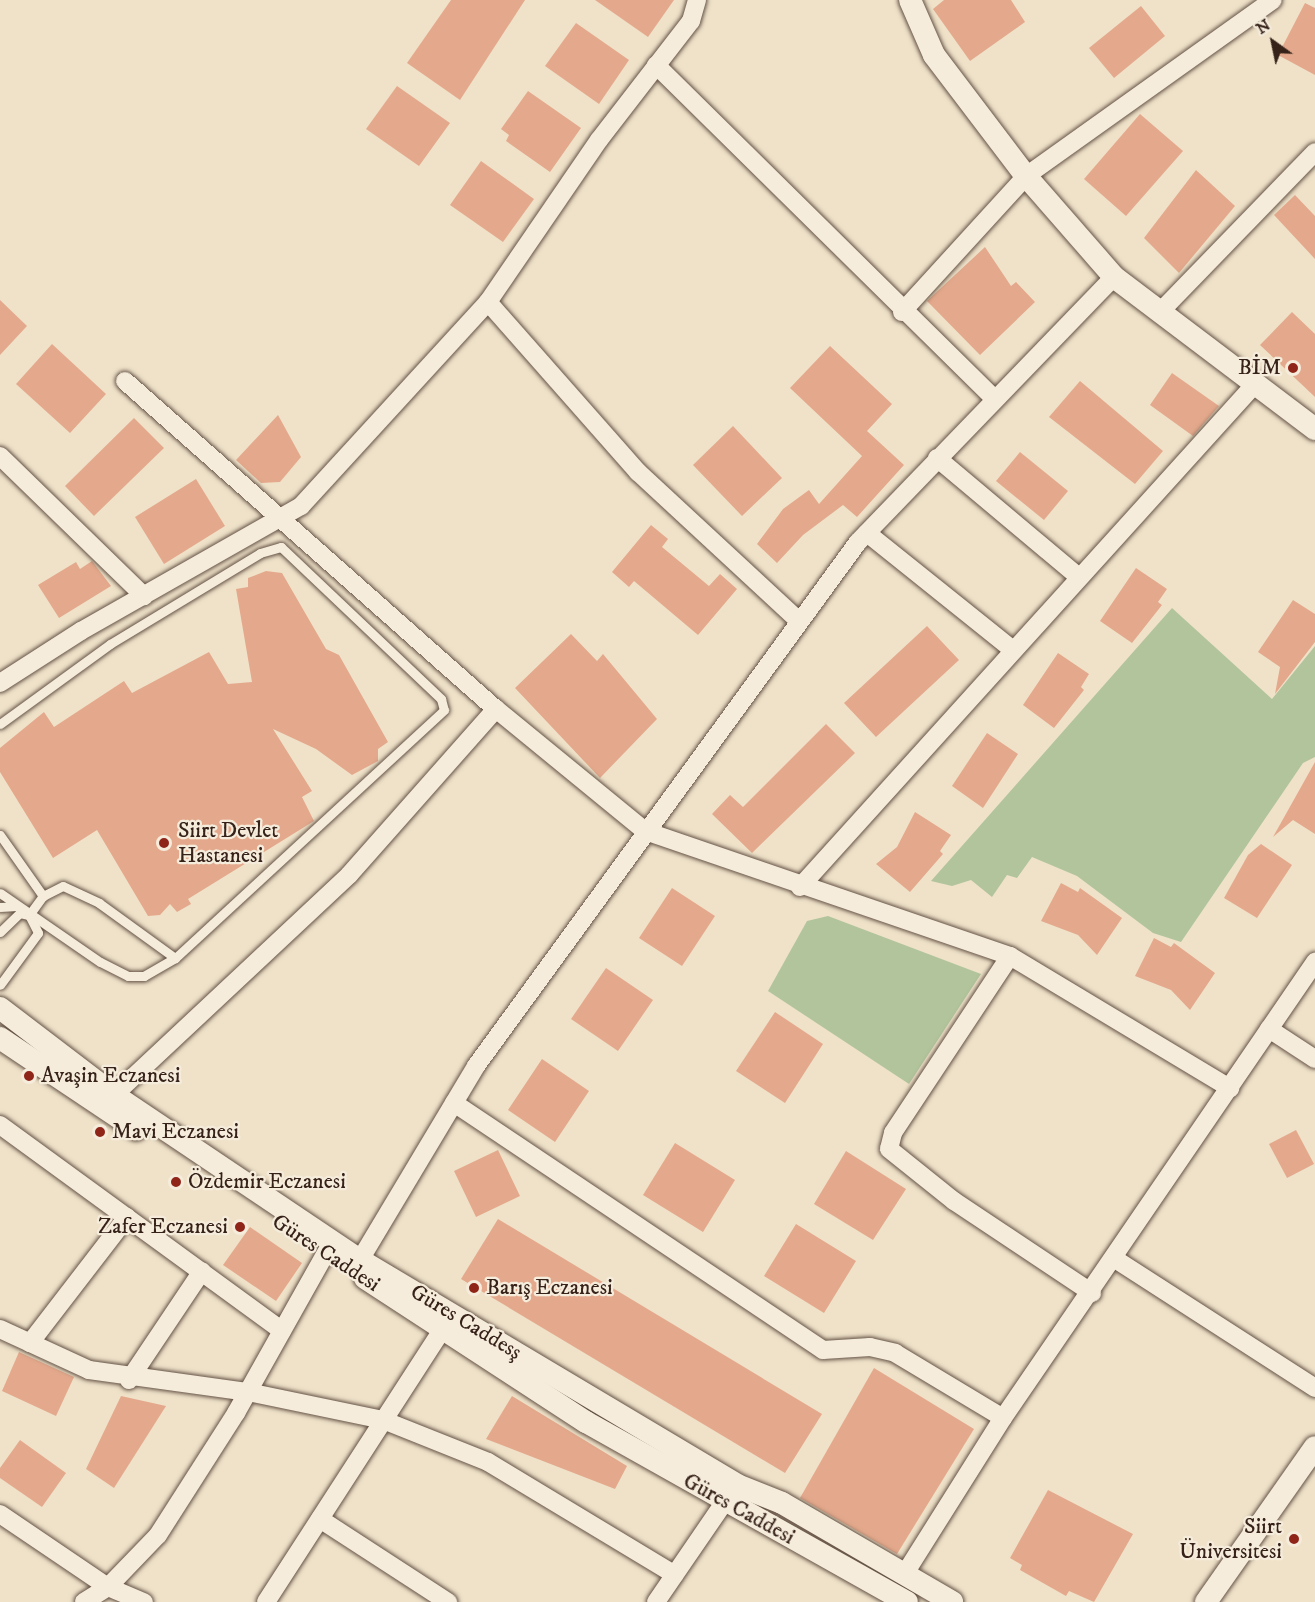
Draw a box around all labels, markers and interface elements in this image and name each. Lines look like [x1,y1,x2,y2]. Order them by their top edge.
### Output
north arrow [1243,12,1303,72]
text: N [1252,15,1274,39]
place label: BİM [1238,355,1281,381]
marker: BİM [1286,361,1300,375]
place label: Siirt Devlet Hastanesi [178,817,278,868]
marker: Siirt Devlet Hastanesi [155,834,173,852]
place label: Avaşin Eczanesi [41,1063,180,1089]
marker: Avaşin Eczanesi [22,1069,36,1083]
place label: Mavi Eczanesi [112,1119,239,1145]
marker: Mavi Eczanesi [93,1125,107,1139]
place label: Özdemir Eczanesi [188,1169,346,1195]
marker: Özdemir Eczanesi [169,1175,183,1189]
street label: Güres Caddesi [267,1208,385,1298]
place label: Zafer Eczanesi [98,1214,228,1240]
marker: Zafer Eczanesi [233,1220,247,1234]
place label: Barış Eczanesi [486,1275,613,1301]
street label: Güres Caddesş [406,1278,526,1366]
marker: Barış Eczanesi [467,1281,481,1295]
street label: Güres Caddesi [679,1468,799,1550]
place label: Siirt Üniversitesi [1179,1513,1282,1564]
marker: Siirt Üniversitesi [1287,1532,1301,1546]

